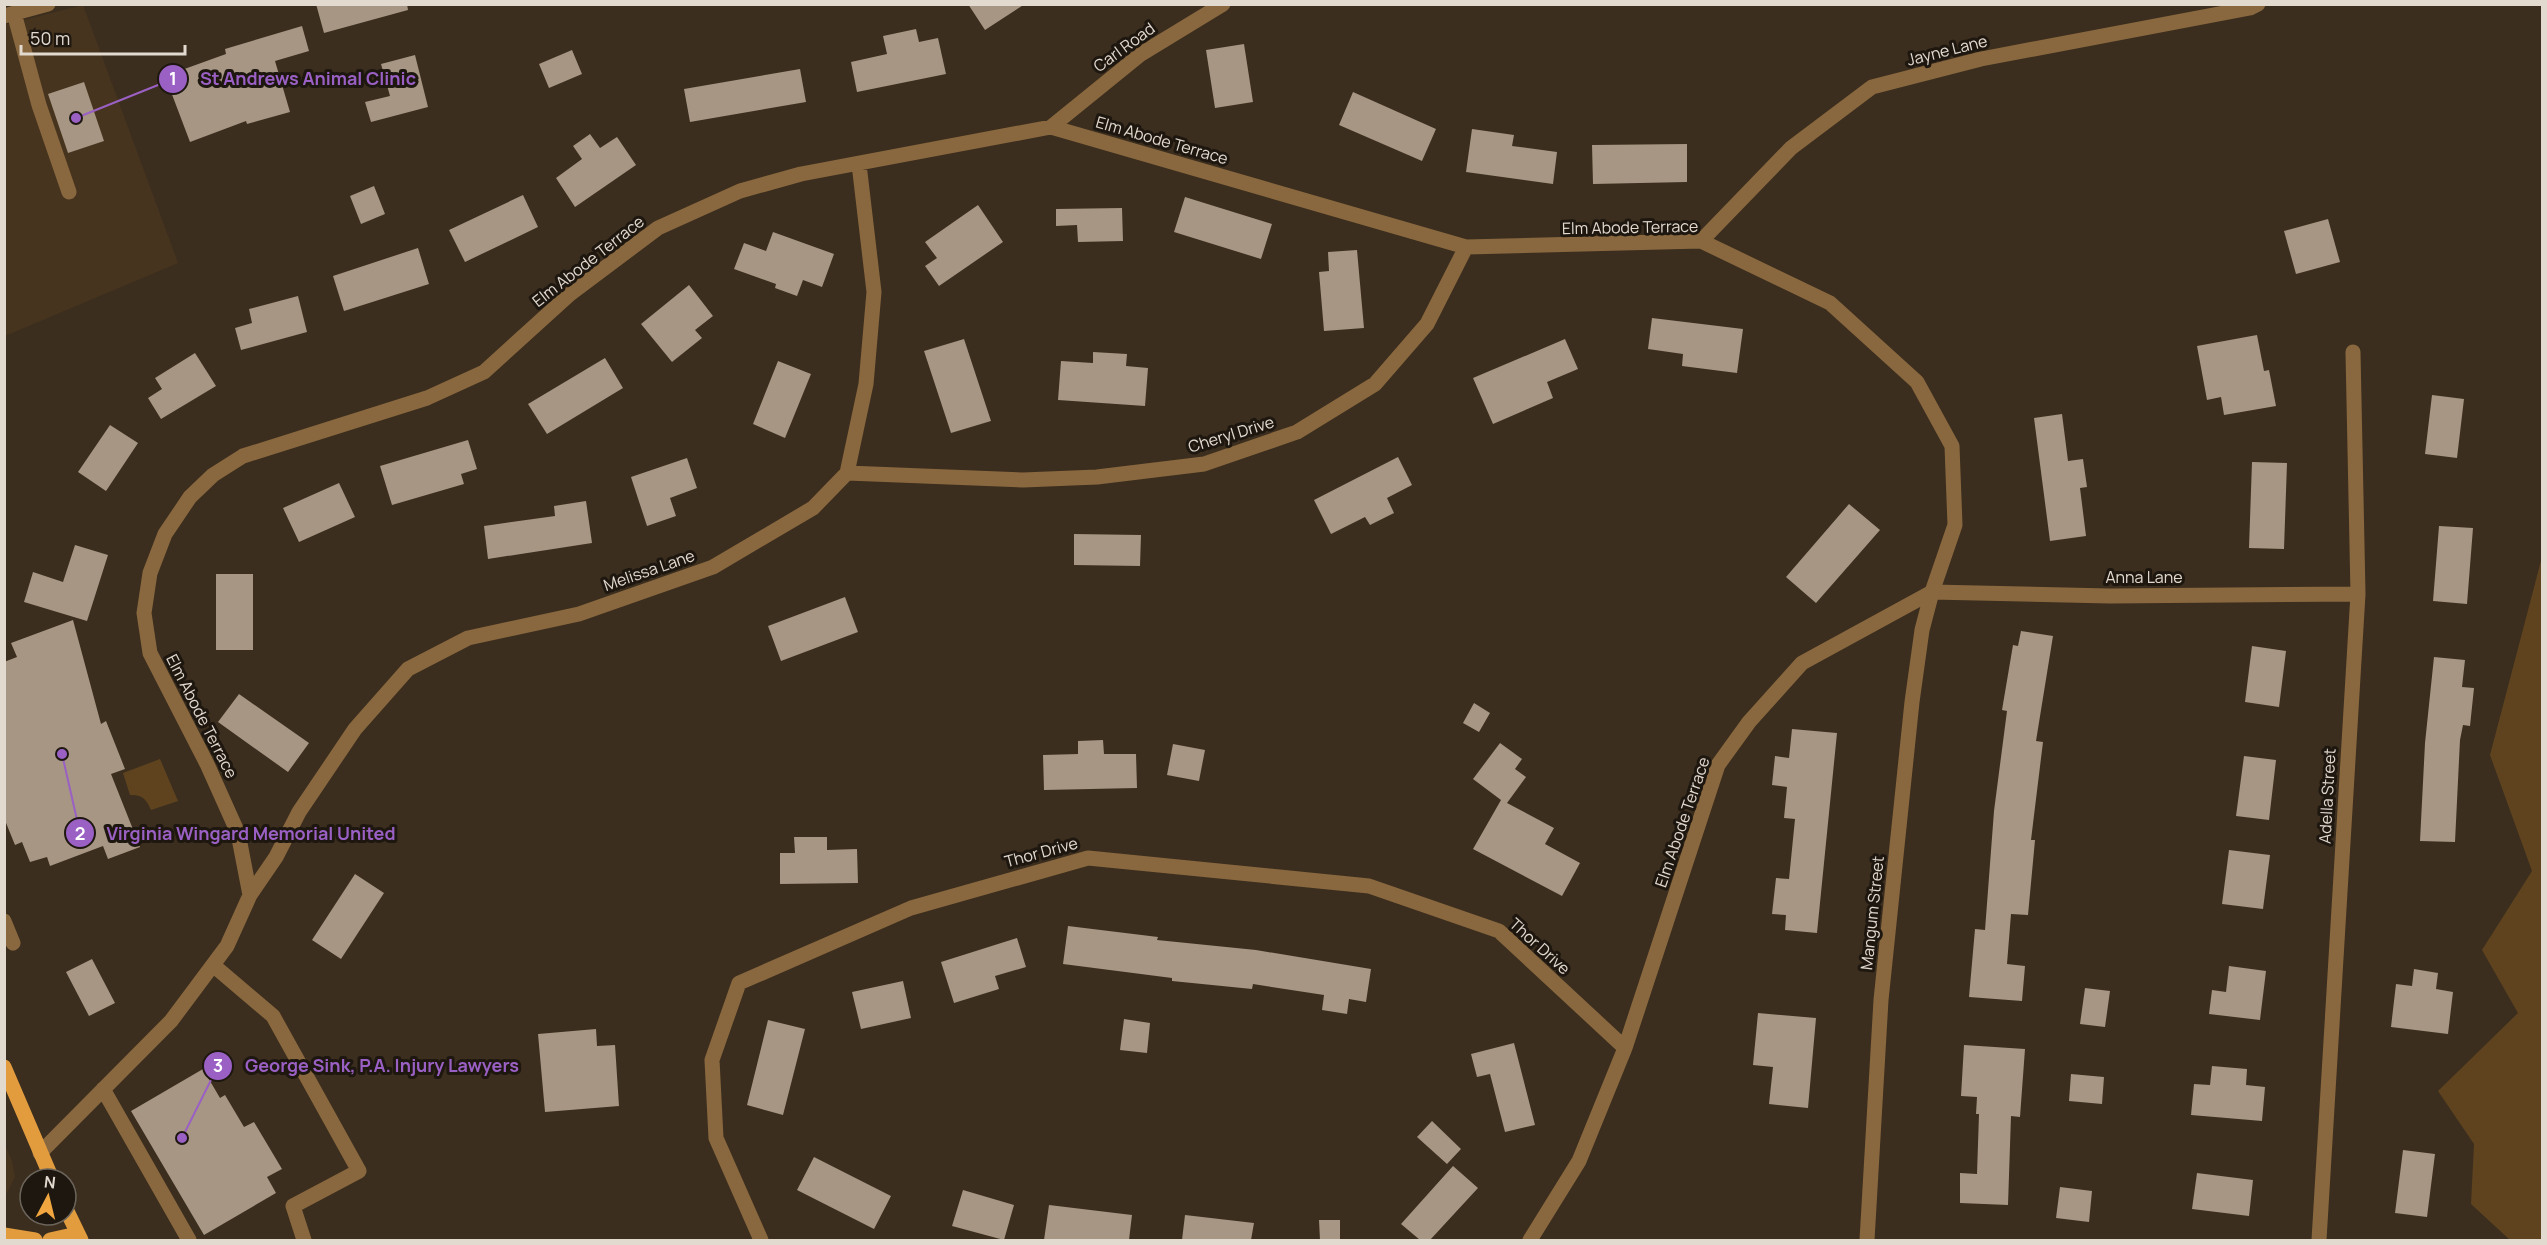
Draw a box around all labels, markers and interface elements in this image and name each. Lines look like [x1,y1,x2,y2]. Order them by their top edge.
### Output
street label: Carl Road [1089,17,1159,77]
scale bar [21,18,184,56]
text: 50 m [30,26,70,50]
street label: Jayne Lane [1904,29,1990,71]
callout: St Andrews Animal Clinic [158,61,428,97]
text: 1 [169,66,177,90]
text: St Andrews Animal Clinic [200,66,416,90]
street label: Elm Abode Terrace [1093,111,1231,169]
street label: Elm Abode Terrace [527,210,649,312]
street label: Elm Abode Terrace [1562,215,1698,239]
street label: Cheryl Drive [1185,411,1277,457]
street label: Melissa Lane [600,544,698,596]
street label: Anna Lane [2105,566,2183,588]
street label: Elm Abode Terrace [161,650,243,782]
street label: Adella Street [2314,748,2340,844]
street label: Elm Abode Terrace [1649,754,1715,890]
callout: Virginia Wingard Memorial United [65,815,408,851]
text: 2 [75,821,85,845]
text: Virginia Wingard Memorial United [107,821,396,845]
street label: Thor Drive [1002,832,1080,872]
street label: Mangum Street [1855,855,1889,971]
street label: Thor Drive [1505,913,1575,979]
callout: George Sink, P.A. Injury Lawyers [203,1048,531,1084]
text: 3 [213,1053,223,1077]
text: George Sink, P.A. Injury Lawyers [245,1053,519,1077]
north arrow [18,1167,78,1227]
text: N [43,1170,57,1194]

